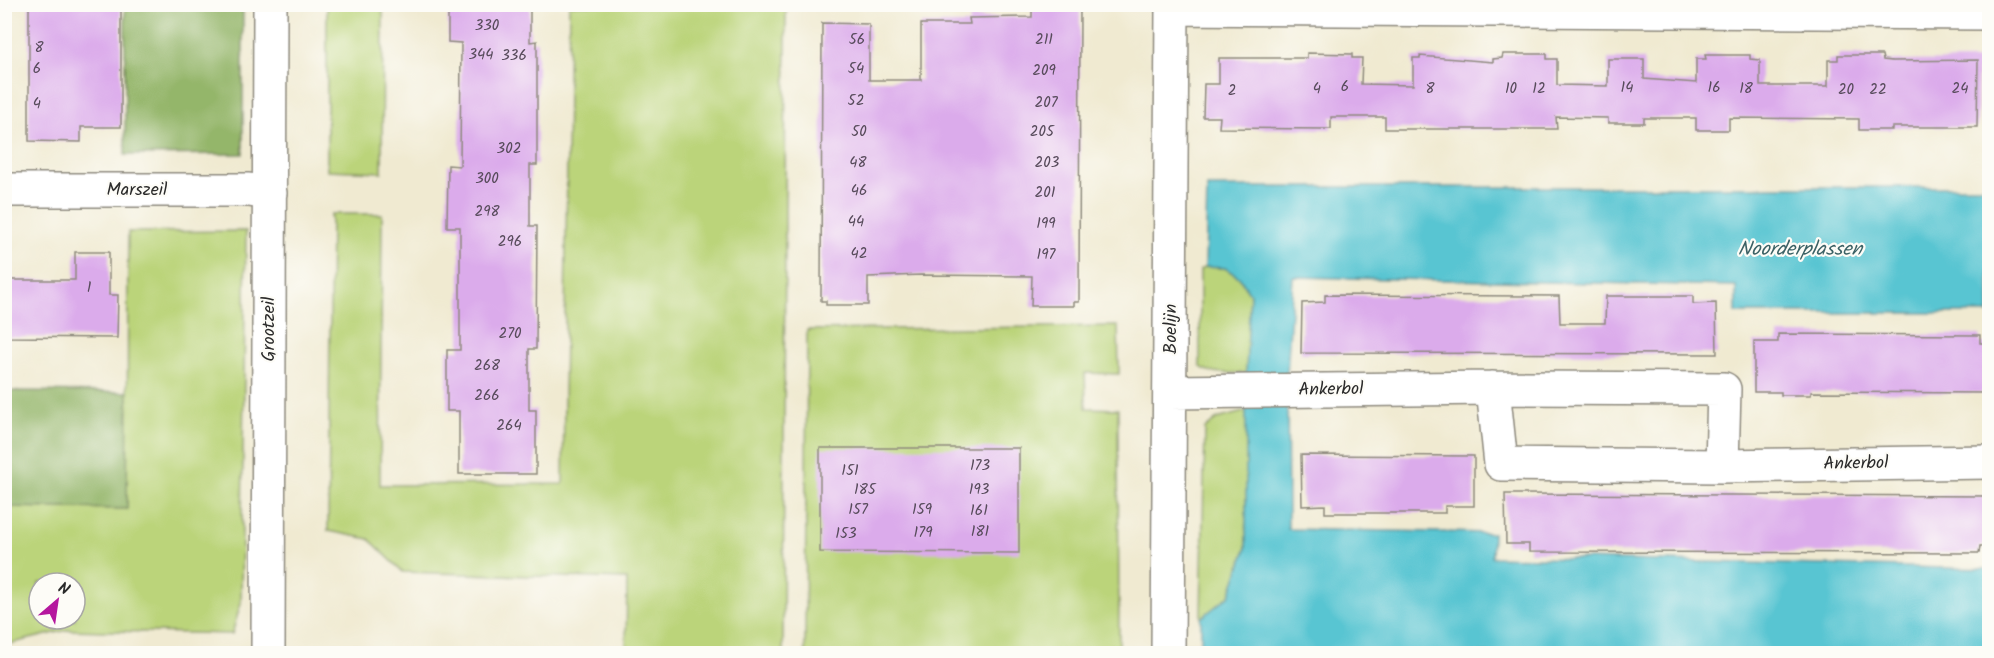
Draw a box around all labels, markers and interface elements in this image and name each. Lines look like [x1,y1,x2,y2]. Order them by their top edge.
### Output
house number: 330 [475,14,500,38]
house number: 56 [849,28,865,52]
house number: 211 [1035,28,1053,52]
house number: 8 [34,36,44,60]
house number: 344 [468,43,494,67]
house number: 336 [501,44,527,68]
house number: 6 [33,57,41,81]
house number: 54 [848,57,864,81]
house number: 209 [1032,59,1056,83]
house number: 6 [1341,75,1349,99]
house number: 14 [1621,76,1633,100]
house number: 16 [1707,76,1721,100]
house number: 4 [1313,77,1321,101]
house number: 8 [1425,77,1435,101]
house number: 10 [1505,77,1518,101]
house number: 12 [1532,77,1546,101]
house number: 18 [1739,77,1754,101]
house number: 24 [1952,77,1968,101]
house number: 20 [1838,78,1855,102]
house number: 22 [1869,78,1887,102]
house number: 2 [1228,79,1236,103]
house number: 52 [848,89,864,113]
house number: 207 [1034,91,1059,115]
house number: 4 [33,92,41,116]
house number: 50 [851,120,867,144]
house number: 205 [1030,120,1055,144]
house number: 302 [497,137,521,161]
house number: 48 [849,151,868,175]
house number: 203 [1035,151,1060,175]
house number: 300 [475,167,499,191]
street label: Marszeil [107,176,168,205]
house number: 46 [851,179,867,203]
house number: 201 [1035,181,1056,205]
house number: 298 [474,200,500,224]
house number: 44 [848,210,864,234]
house number: 199 [1036,212,1056,236]
house number: 296 [498,230,522,254]
water label: Noorderplassen [1738,234,1864,266]
house number: 42 [851,242,867,266]
house number: 197 [1037,243,1057,267]
house number: 1 [87,276,92,300]
street label: Grootzeil [255,296,284,361]
street label: Boelijn [1157,304,1186,354]
house number: 270 [498,322,522,346]
house number: 268 [474,354,501,378]
street label: Ankerbol [1298,375,1364,405]
house number: 266 [474,384,500,408]
house number: 264 [496,414,522,438]
street label: Ankerbol [1823,449,1889,479]
house number: 173 [970,454,991,478]
house number: 151 [841,459,859,483]
house number: 185 [854,478,877,502]
house number: 193 [969,478,990,502]
house number: 157 [848,498,869,522]
house number: 159 [912,498,933,522]
house number: 161 [970,499,988,523]
house number: 181 [971,520,990,544]
house number: 179 [914,521,933,545]
house number: 153 [835,522,857,546]
north arrow [27,571,87,631]
text: N [53,576,74,603]

